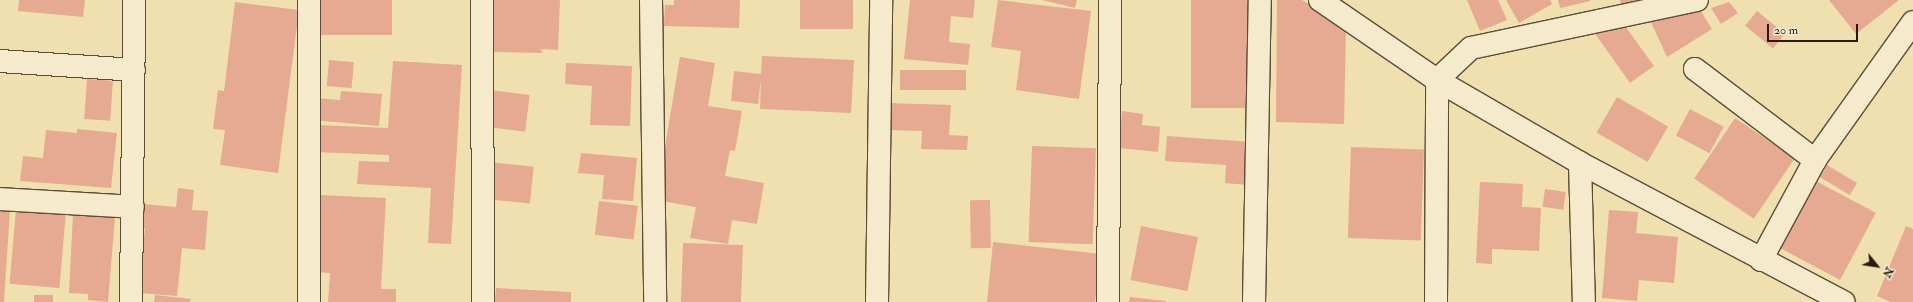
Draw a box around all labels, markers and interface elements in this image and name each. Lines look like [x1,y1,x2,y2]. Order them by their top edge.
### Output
scale bar [1769,16,1860,42]
text: 20 m [1774,23,1798,38]
north arrow [1857,246,1897,286]
text: N [1880,265,1896,280]

